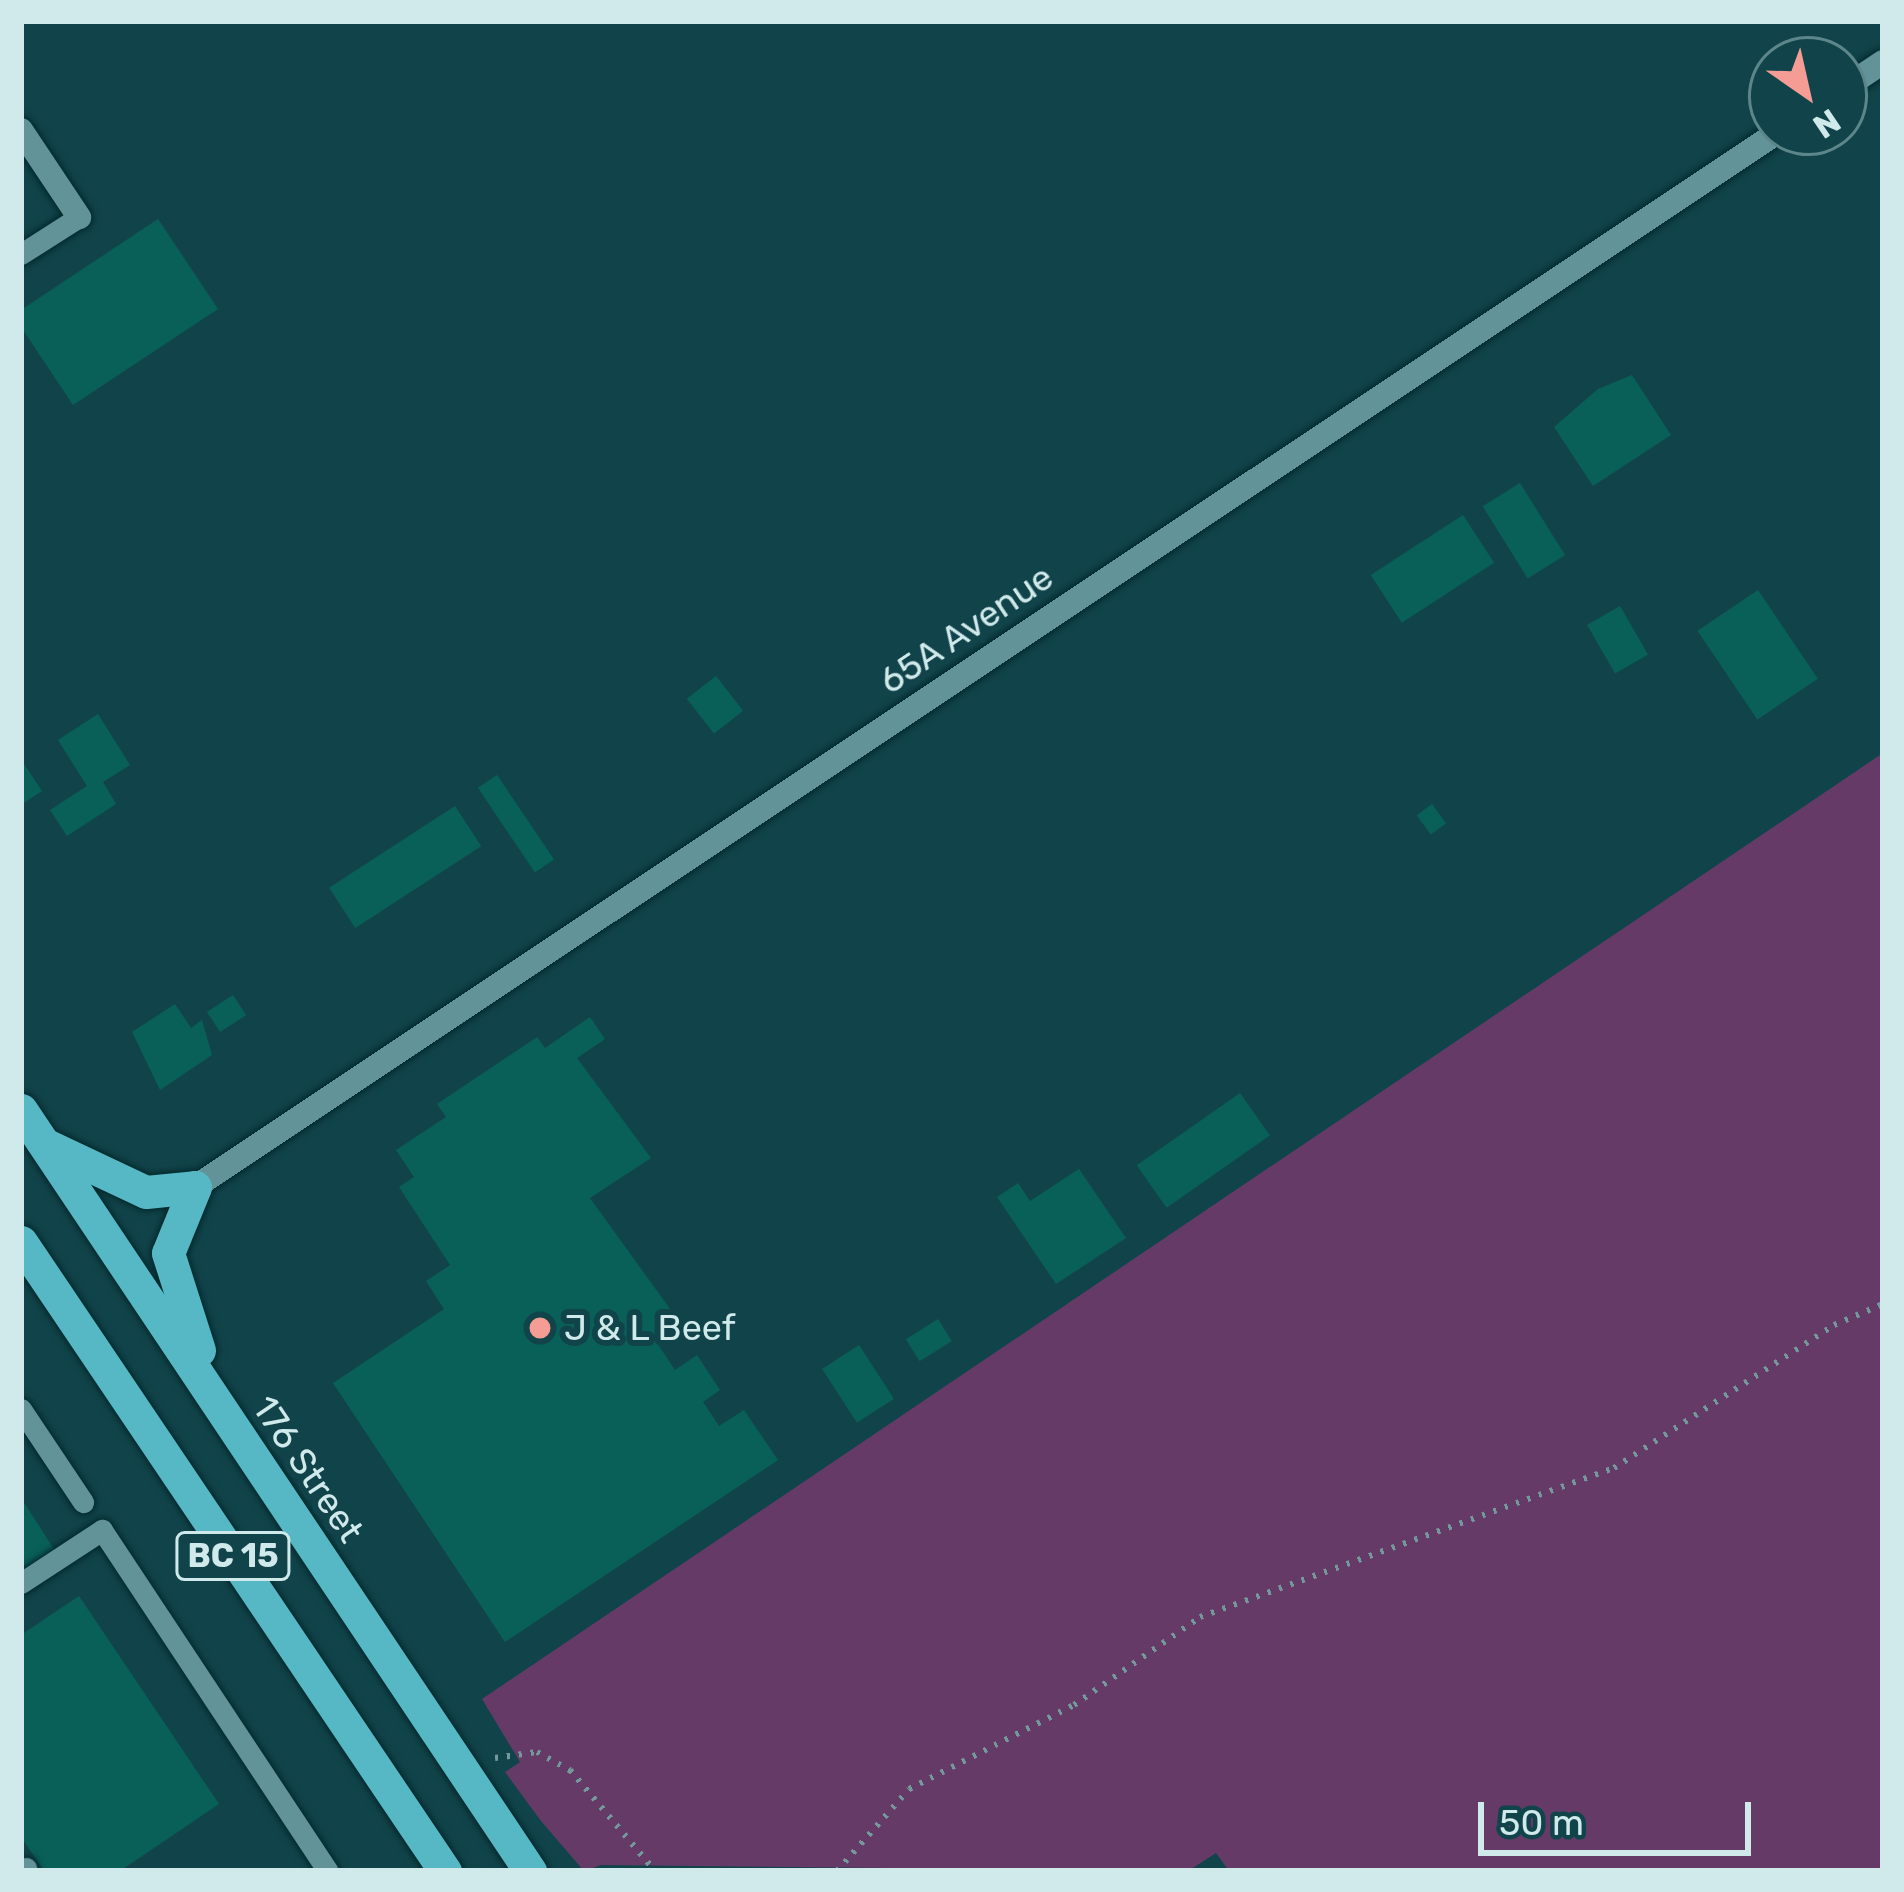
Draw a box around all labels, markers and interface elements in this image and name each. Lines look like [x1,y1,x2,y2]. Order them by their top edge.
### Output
north arrow [1748,36,1868,156]
text: N [1806,101,1847,147]
street label: 65A Avenue [870,555,1062,703]
place label: J & L Beef [564,1306,737,1350]
marker: J & L Beef [527,1315,553,1341]
street label: 176 Street [243,1388,373,1550]
road number: BC 15 [173,1529,293,1583]
scale bar [1484,1778,1757,1852]
text: 50 m [1499,1801,1584,1844]

